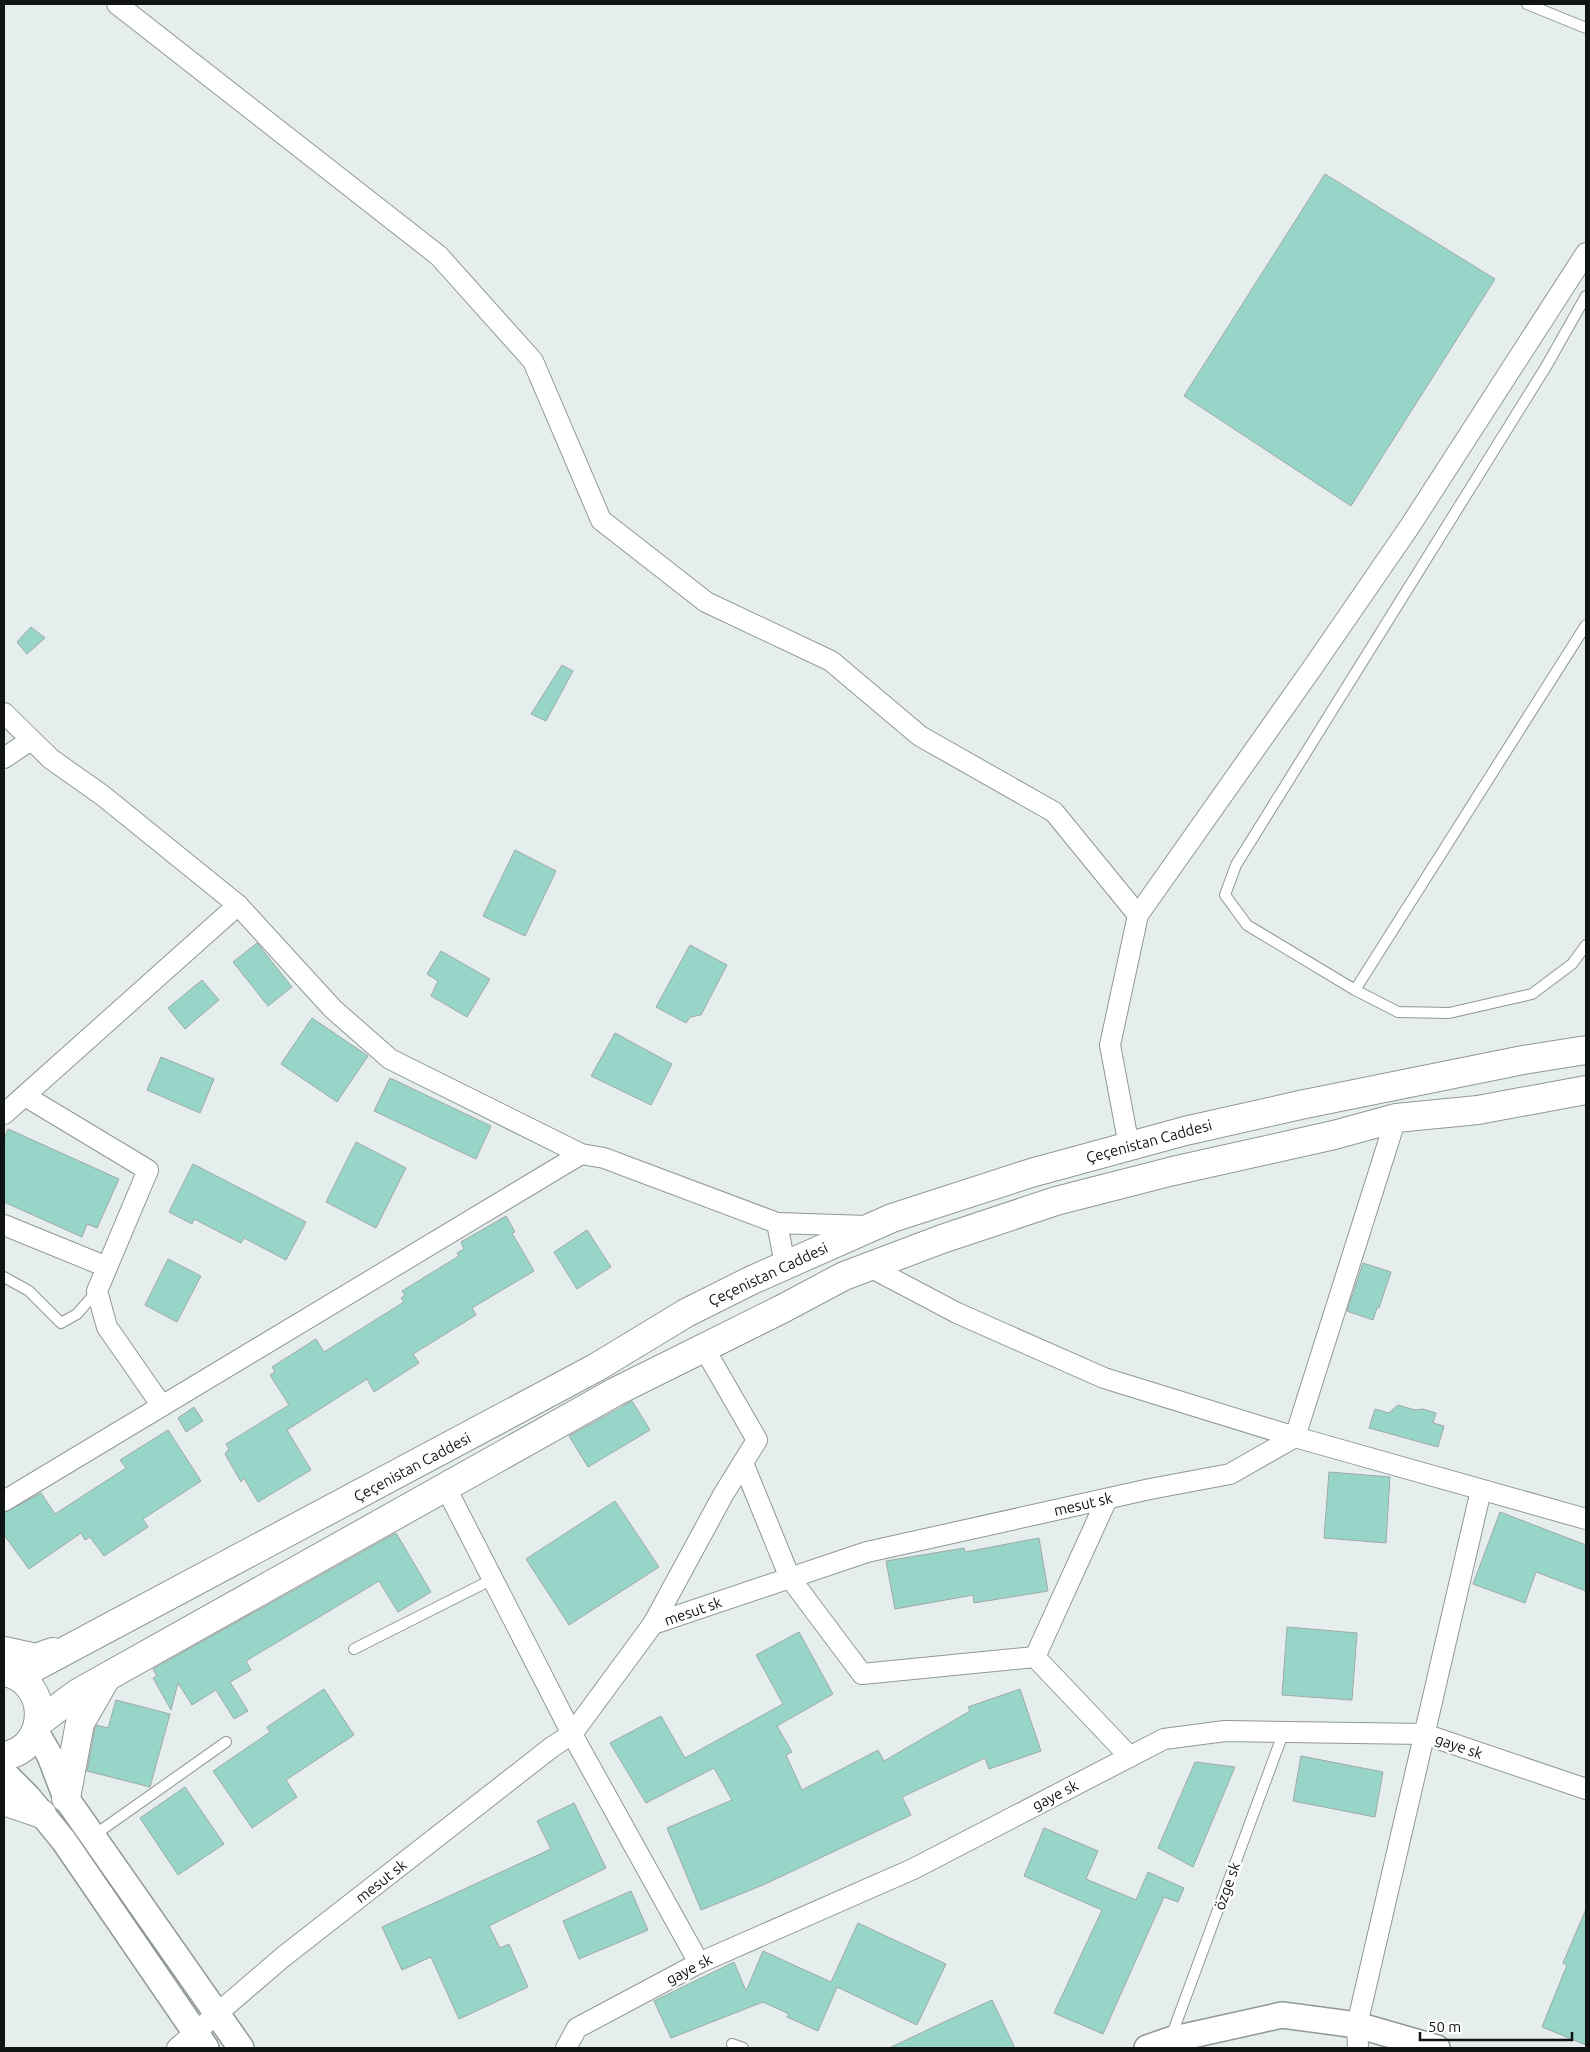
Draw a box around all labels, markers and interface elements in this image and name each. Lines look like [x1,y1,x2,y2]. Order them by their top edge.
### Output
street label: Çeçenistan Caddesi [1084,1116,1214,1166]
street label: Çeçenistan Caddesi [706,1239,830,1309]
street label: Çeçenistan Caddesi [351,1429,473,1505]
street label: mesut sk [1052,1489,1114,1519]
street label: mesut sk [662,1593,724,1629]
street label: gaye sk [1433,1730,1485,1762]
street label: gaye sk [1029,1776,1081,1814]
street label: mesut sk [352,1856,410,1906]
street label: özge sk [1210,1859,1244,1912]
street label: gaye sk [663,1950,715,1988]
scale bar [1420,2010,1572,2042]
text: 50 m [1428,2018,1461,2035]

